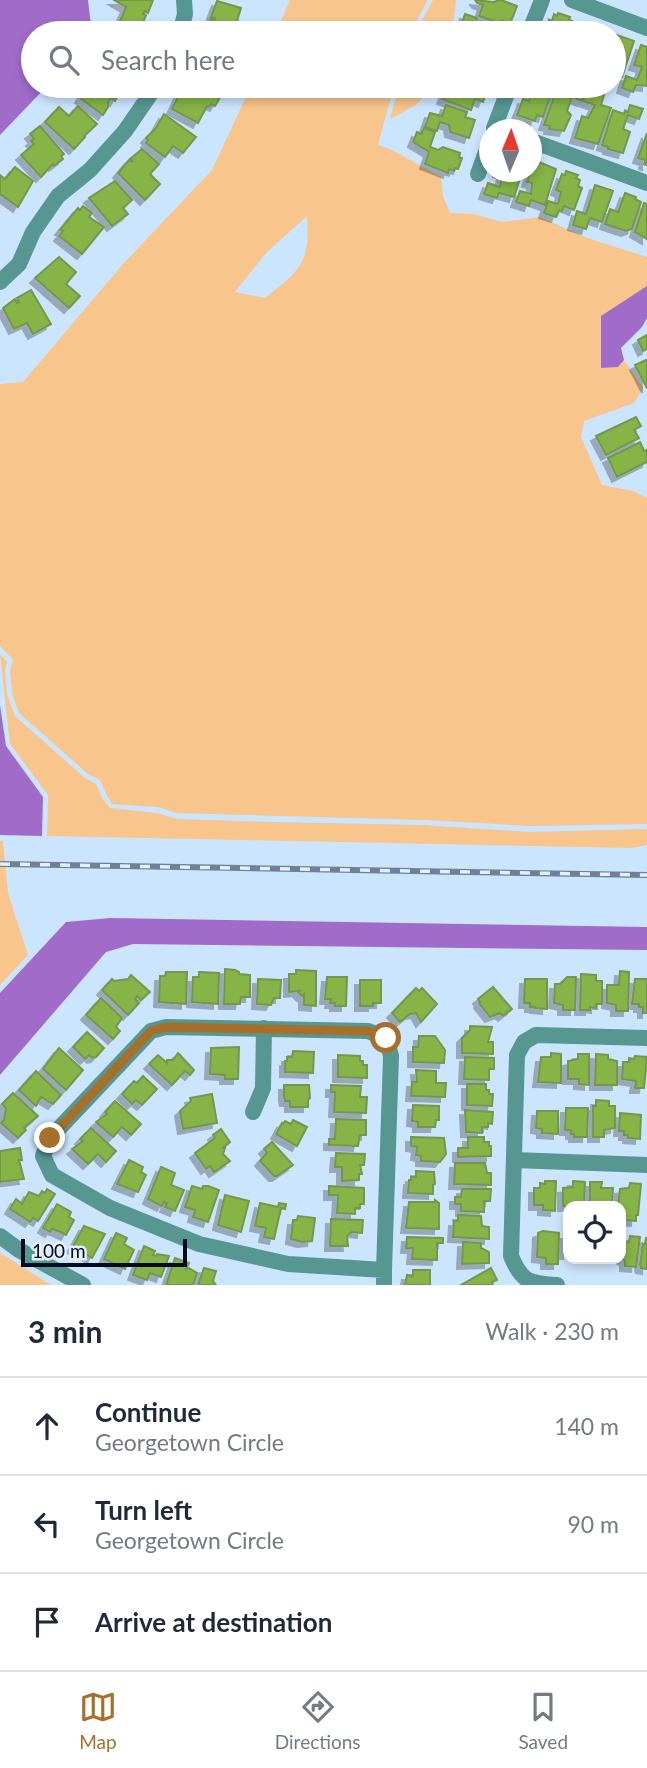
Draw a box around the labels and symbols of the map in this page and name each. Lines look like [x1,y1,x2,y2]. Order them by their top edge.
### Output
north arrow [479,119,542,182]
route start [370,1022,401,1053]
route end [34,1122,65,1153]
scale bar [21,1236,187,1268]

